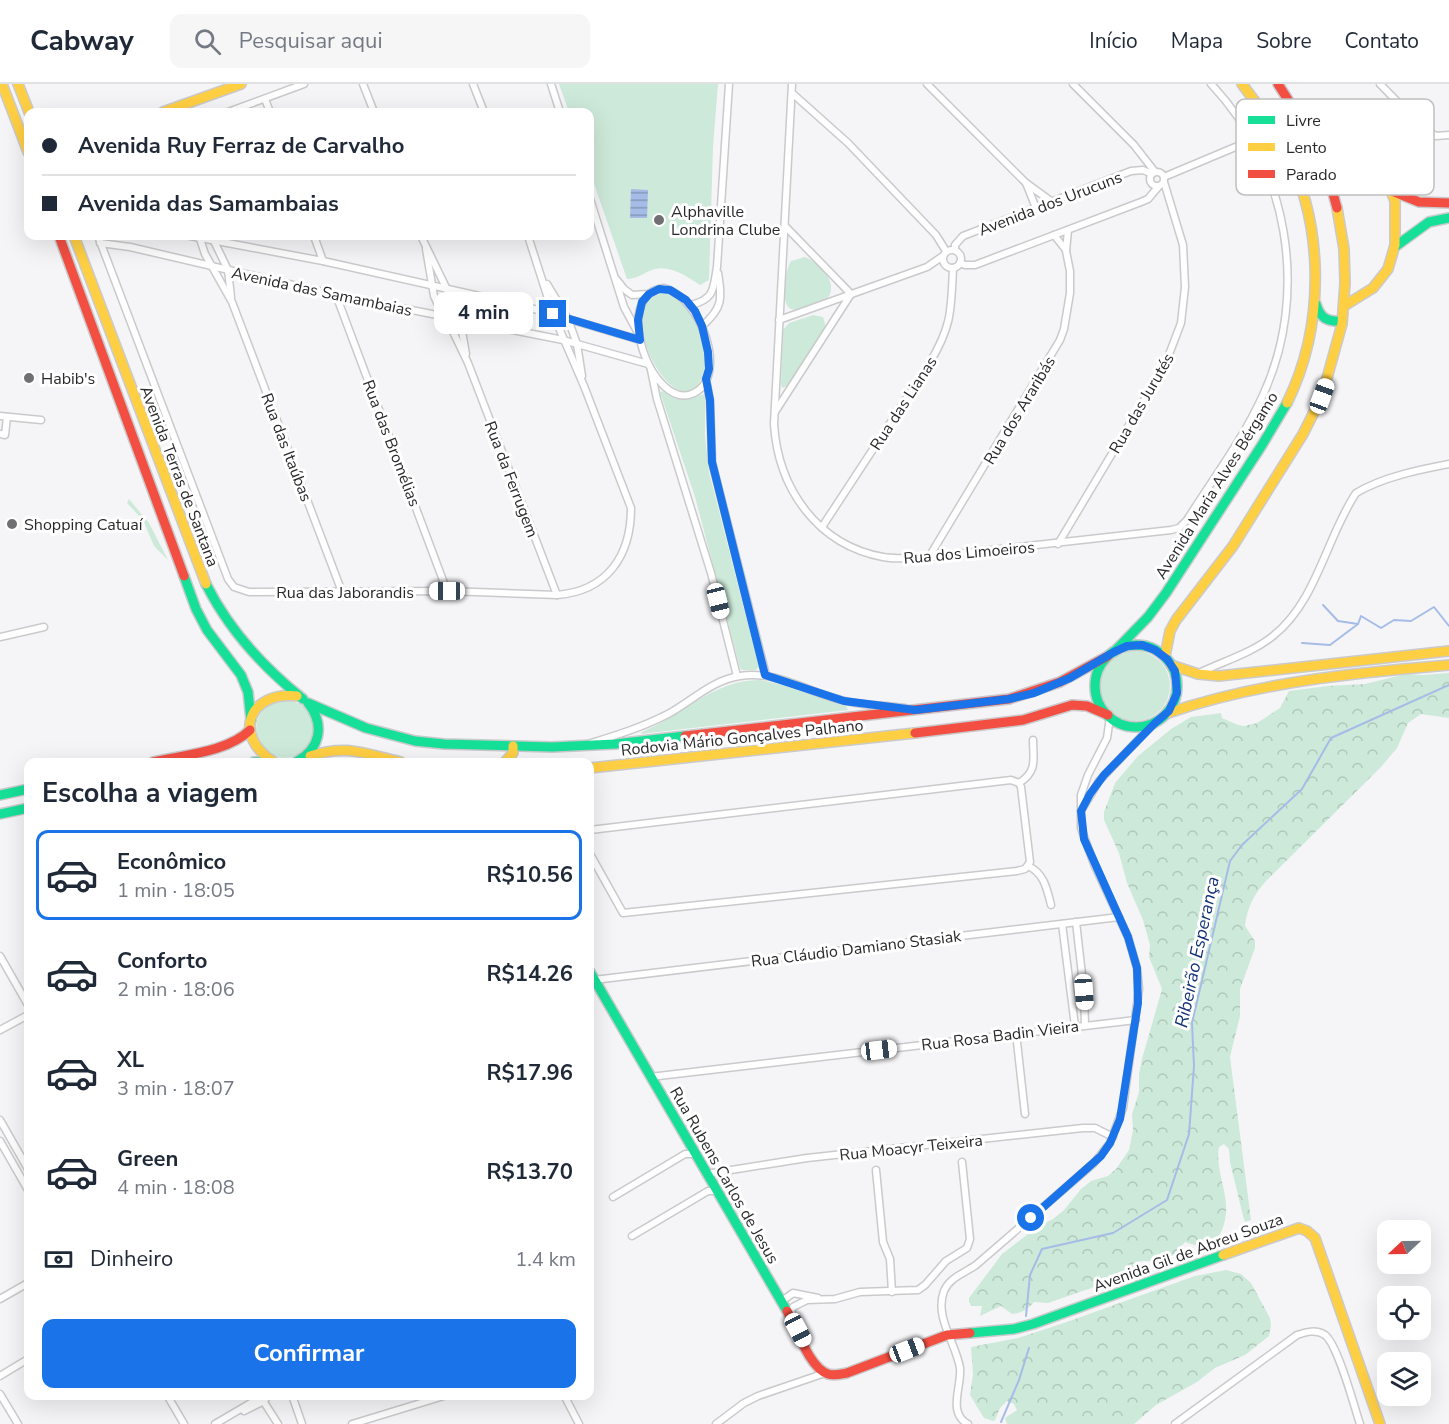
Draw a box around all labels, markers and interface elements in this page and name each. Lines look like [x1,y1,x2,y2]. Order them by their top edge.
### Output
search box [170,14,590,68]
text: Cabway [30,22,134,60]
icon: search [191,25,224,58]
text: Pesquisar aqui [239,26,383,56]
text: Início [1089,27,1138,55]
text: Mapa [1171,27,1223,55]
text: Sobre [1256,27,1312,55]
text: Contato [1345,27,1419,55]
legend [1236,99,1434,195]
text: Livre [1286,110,1321,132]
text: Avenida Ruy Ferraz de Carvalho [78,131,404,161]
text: Lento [1286,137,1327,159]
text: Parado [1286,164,1337,186]
street label: Avenida dos Urucuns [975,166,1125,241]
text: Avenida das Samambaias [78,189,339,219]
place label: Alphaville Londrina Clube [671,201,780,241]
marker: Alphaville Londrina Clube [652,213,666,227]
street label: Avenida das Samambaias [229,262,414,322]
callout: 4 min [433,293,532,335]
text: 4 min [458,299,509,326]
route end [539,300,566,327]
street label: Rua das Jurutés [1104,349,1180,458]
street label: Rua das Lianas [865,352,942,455]
street label: Rua dos Araribás [979,352,1061,469]
place label: Habib's [41,368,95,390]
marker: Habib's [22,371,36,385]
car [1307,376,1337,416]
street label: Rua das Bromélias [357,377,425,510]
street label: Avenida Terras de Santana [134,383,224,570]
street label: Avenida Maria Alves Bérgamo [1150,388,1284,583]
street label: Rua das Itaúbas [255,390,317,505]
street label: Rua da Ferrugem [479,418,543,541]
place label: Shopping Catuaí [24,514,144,536]
marker: Shopping Catuaí [5,517,19,531]
street label: Rua dos Limoeiros [903,536,1036,570]
car [705,581,731,621]
street label: Rua das Jaborandis [276,582,414,604]
car [429,582,465,600]
street label: Rodovia Mário Gonçalves Palhano [620,714,864,762]
text: Escolha a viagem [42,775,258,812]
text: Econômico [117,847,226,877]
icon: car [45,848,99,902]
text: R$10.56 [486,860,573,890]
water label: Ribeirão Esperança [1169,874,1225,1030]
text: 1 min · 18:05 [117,877,235,904]
street label: Rua Cláudio Damiano Stasiak [750,925,963,973]
text: Conforto [117,946,207,976]
icon: car [45,947,99,1001]
text: R$14.26 [486,959,573,989]
car [1074,973,1094,1011]
text: 2 min · 18:06 [117,976,235,1003]
street label: Rua Rosa Badin Vieira [920,1015,1080,1057]
car [860,1039,898,1061]
text: XL [117,1045,144,1075]
icon: car [45,1046,99,1100]
text: R$17.96 [486,1058,573,1088]
text: 3 min · 18:07 [117,1075,235,1102]
street label: Rua Rubens Carlos de Jesus [664,1083,784,1268]
street label: Rua Moacyr Teixeira [838,1130,984,1166]
text: Green [117,1144,178,1174]
icon: car [45,1145,99,1199]
text: R$13.70 [486,1157,573,1187]
text: 4 min · 18:08 [117,1174,235,1201]
route start [1017,1204,1044,1231]
street label: Avenida Gil de Abreu Souza [1090,1208,1286,1298]
north arrow [1377,1220,1431,1274]
map controls [1377,1220,1431,1406]
icon: cash [42,1243,75,1276]
text: Dinheiro [90,1244,173,1274]
text: 1.4 km [515,1246,576,1273]
button: locate [1377,1286,1431,1340]
car [782,1310,814,1350]
button: Confirmar [42,1319,576,1388]
car [887,1335,927,1365]
button: layers [1377,1352,1431,1406]

